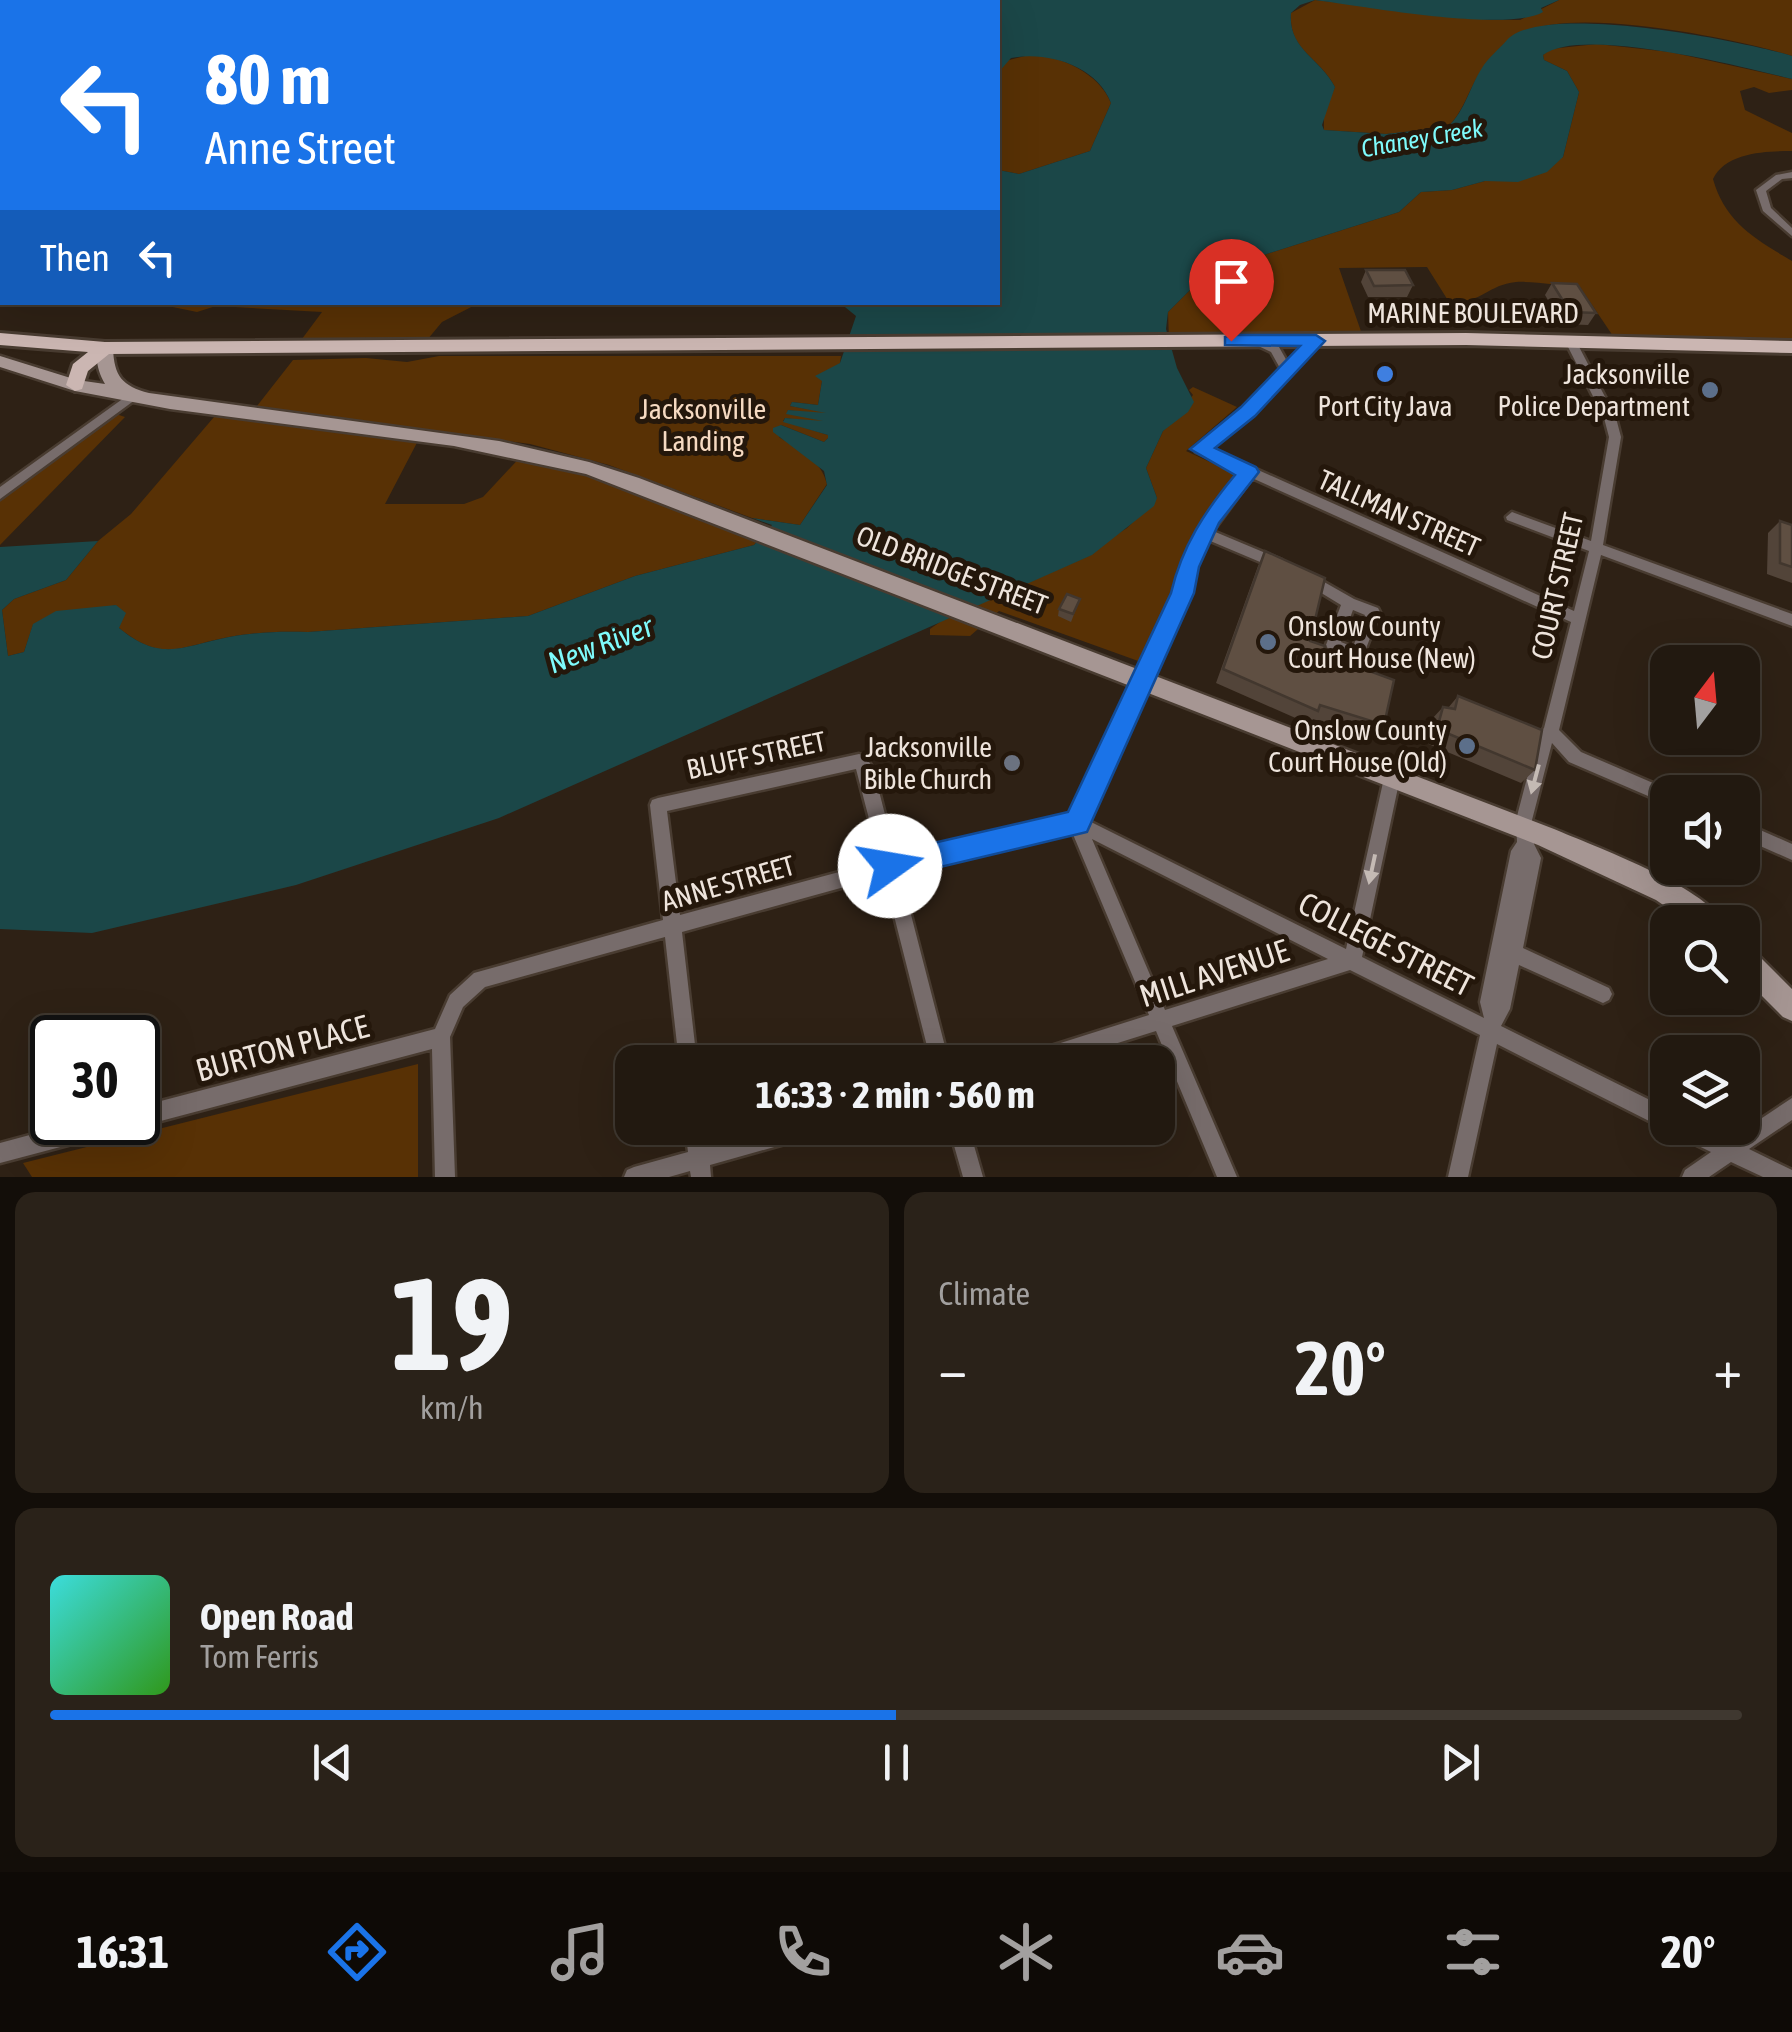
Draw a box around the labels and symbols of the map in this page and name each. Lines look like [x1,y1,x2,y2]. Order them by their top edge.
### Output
water label: Chaney Creek [1359,113,1486,162]
pin [1189,239,1274,342]
street label: MARINE BOULEVARD [1367,297,1579,329]
place label: Jacksonville Police Department [1497,358,1690,422]
marker: Port City Java [1374,363,1396,385]
marker: Jacksonville Police Department [1699,379,1721,401]
place label: Port City Java [1317,390,1453,422]
park label: Jacksonville Landing [640,393,766,457]
street label: TALLMAN STREET [1313,463,1485,563]
street label: COURT STREET [1525,510,1589,662]
street label: OLD BRIDGE STREET [852,519,1052,621]
water label: New River [543,608,658,679]
place label: Onslow County Court House (New) [1288,610,1476,674]
marker: Onslow County Court House (New) [1257,631,1279,653]
north arrow [1650,645,1760,755]
place label: Onslow County Court House (Old) [1268,714,1447,778]
street label: BLUFF STREET [684,725,828,785]
place label: Jacksonville Bible Church [863,731,992,795]
marker: Onslow County Court House (Old) [1456,735,1478,757]
marker: Jacksonville Bible Church [1001,752,1023,774]
one-way arrow [1526,764,1542,795]
position arrow [838,814,942,918]
street label: ANNE STREET [658,849,798,917]
one-way arrow [1364,854,1379,885]
street label: COLLEGE STREET [1293,884,1479,1004]
street label: MILL AVENUE [1135,931,1294,1014]
street label: BURTON PLACE [192,1007,373,1089]
speed limit sign: 30 [30,1015,160,1145]

